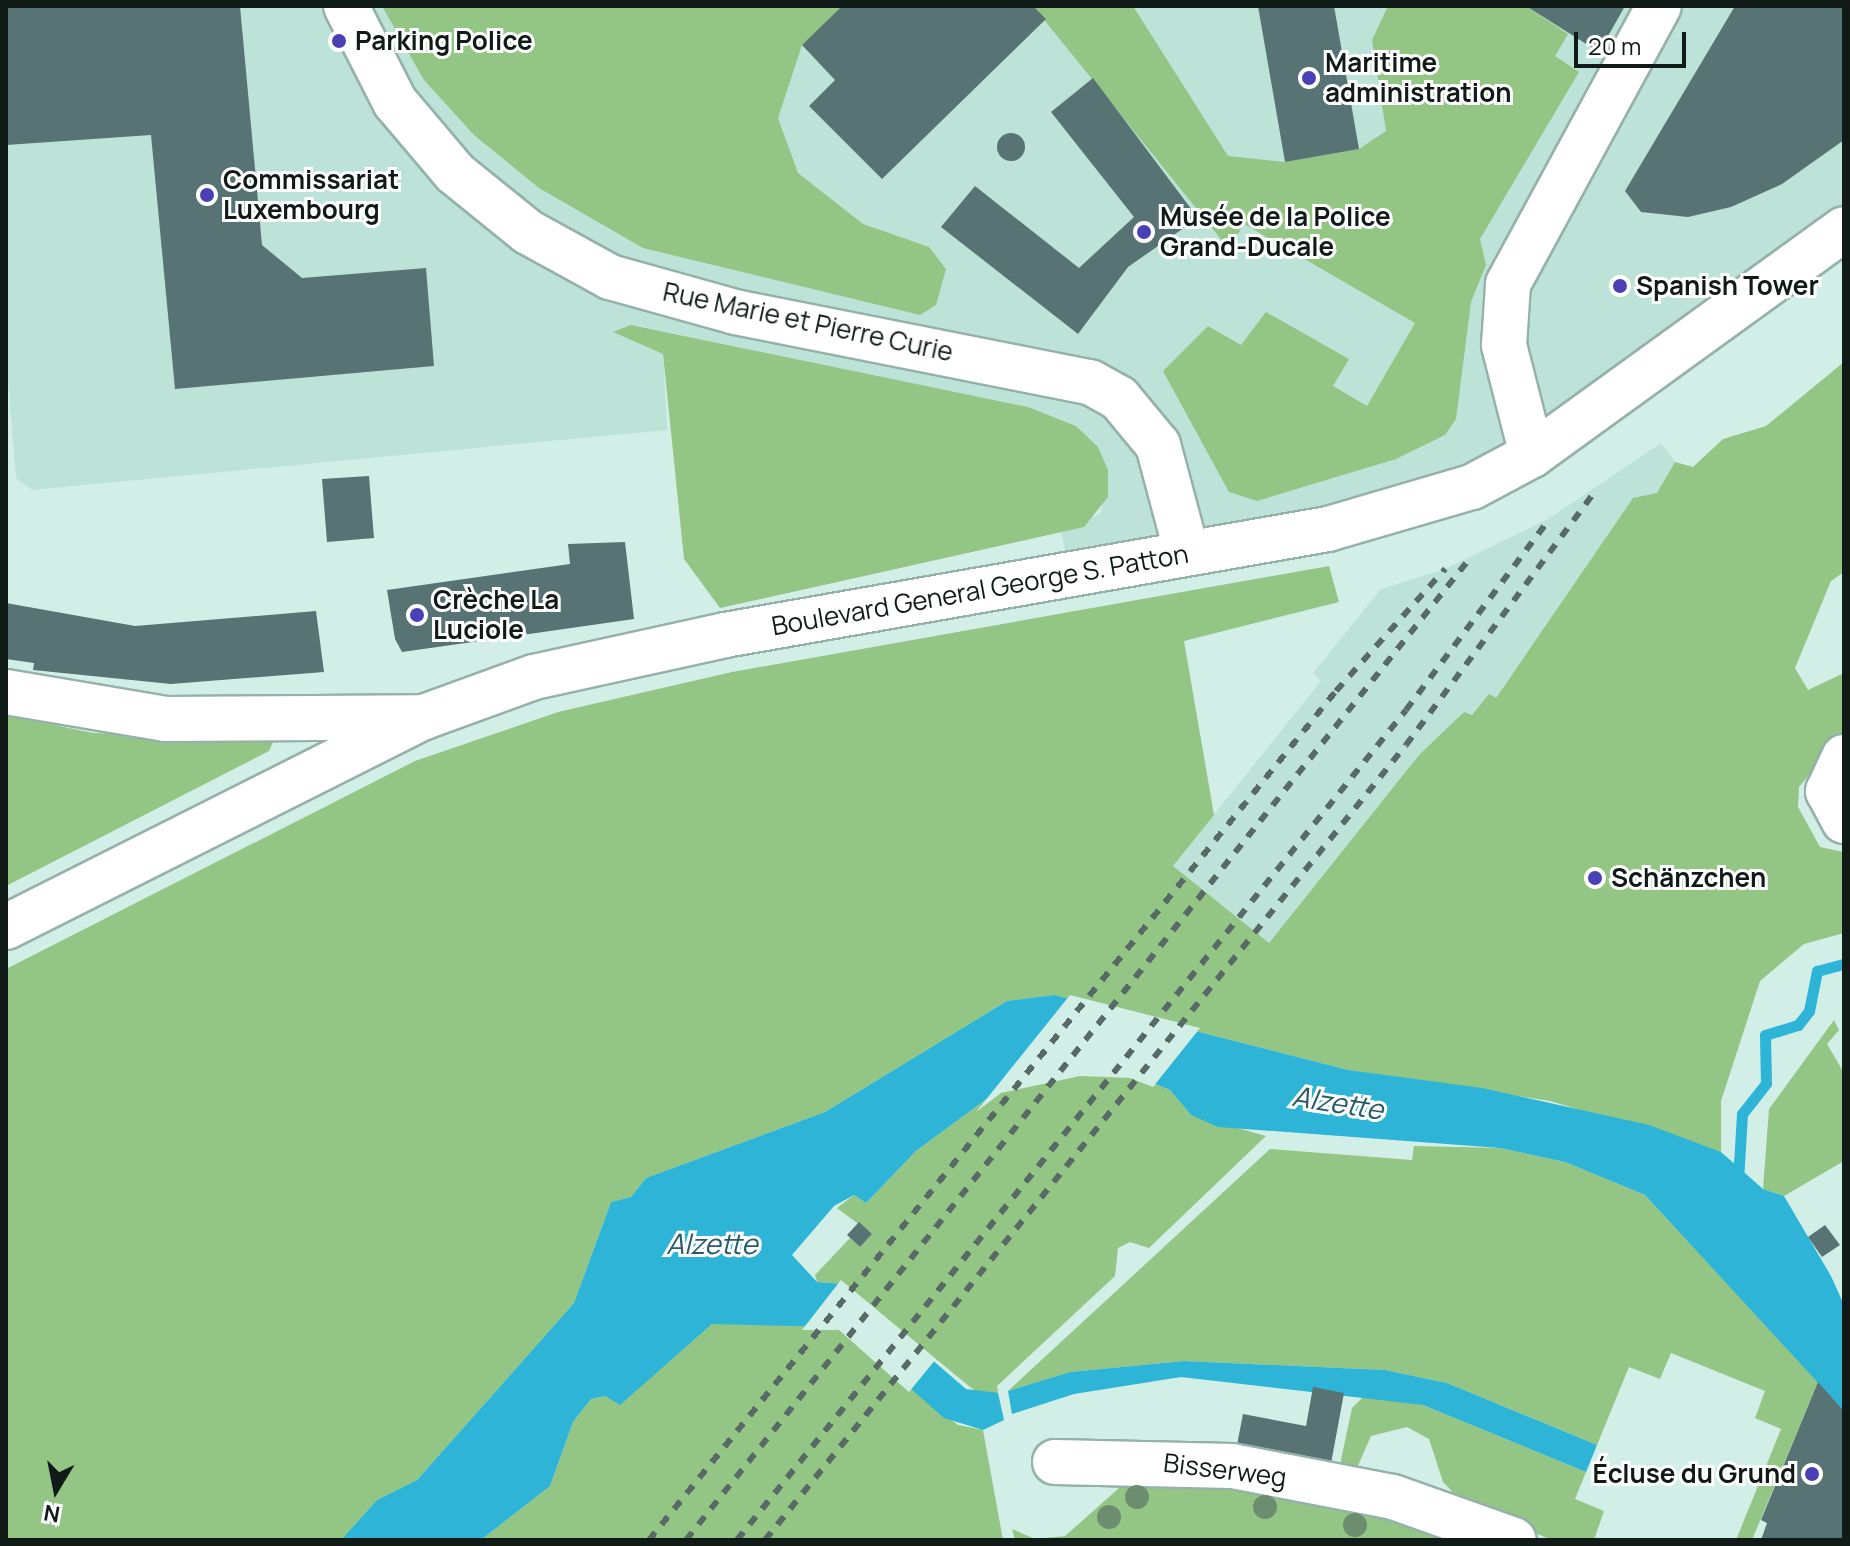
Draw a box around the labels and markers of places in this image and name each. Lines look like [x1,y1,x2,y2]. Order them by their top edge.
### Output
place label: Parking Police [355,25,533,57]
marker: Parking Police [330,32,348,50]
place label: Maritime administration [1325,47,1511,108]
marker: Maritime administration [1300,69,1318,87]
place label: Commissariat Luxembourg [223,164,399,226]
marker: Commissariat Luxembourg [198,186,216,204]
place label: Musée de la Police Grand-Ducale [1160,201,1391,262]
marker: Musée de la Police Grand-Ducale [1135,223,1153,241]
place label: Spanish Tower [1636,270,1819,302]
marker: Spanish Tower [1611,277,1629,295]
place label: Crèche La Luciole [433,584,559,646]
marker: Crèche La Luciole [408,606,426,624]
place label: Schänzchen [1611,862,1766,894]
marker: Schänzchen [1586,869,1604,887]
place label: Écluse du Grund [1592,1458,1796,1490]
marker: Écluse du Grund [1803,1465,1821,1483]

